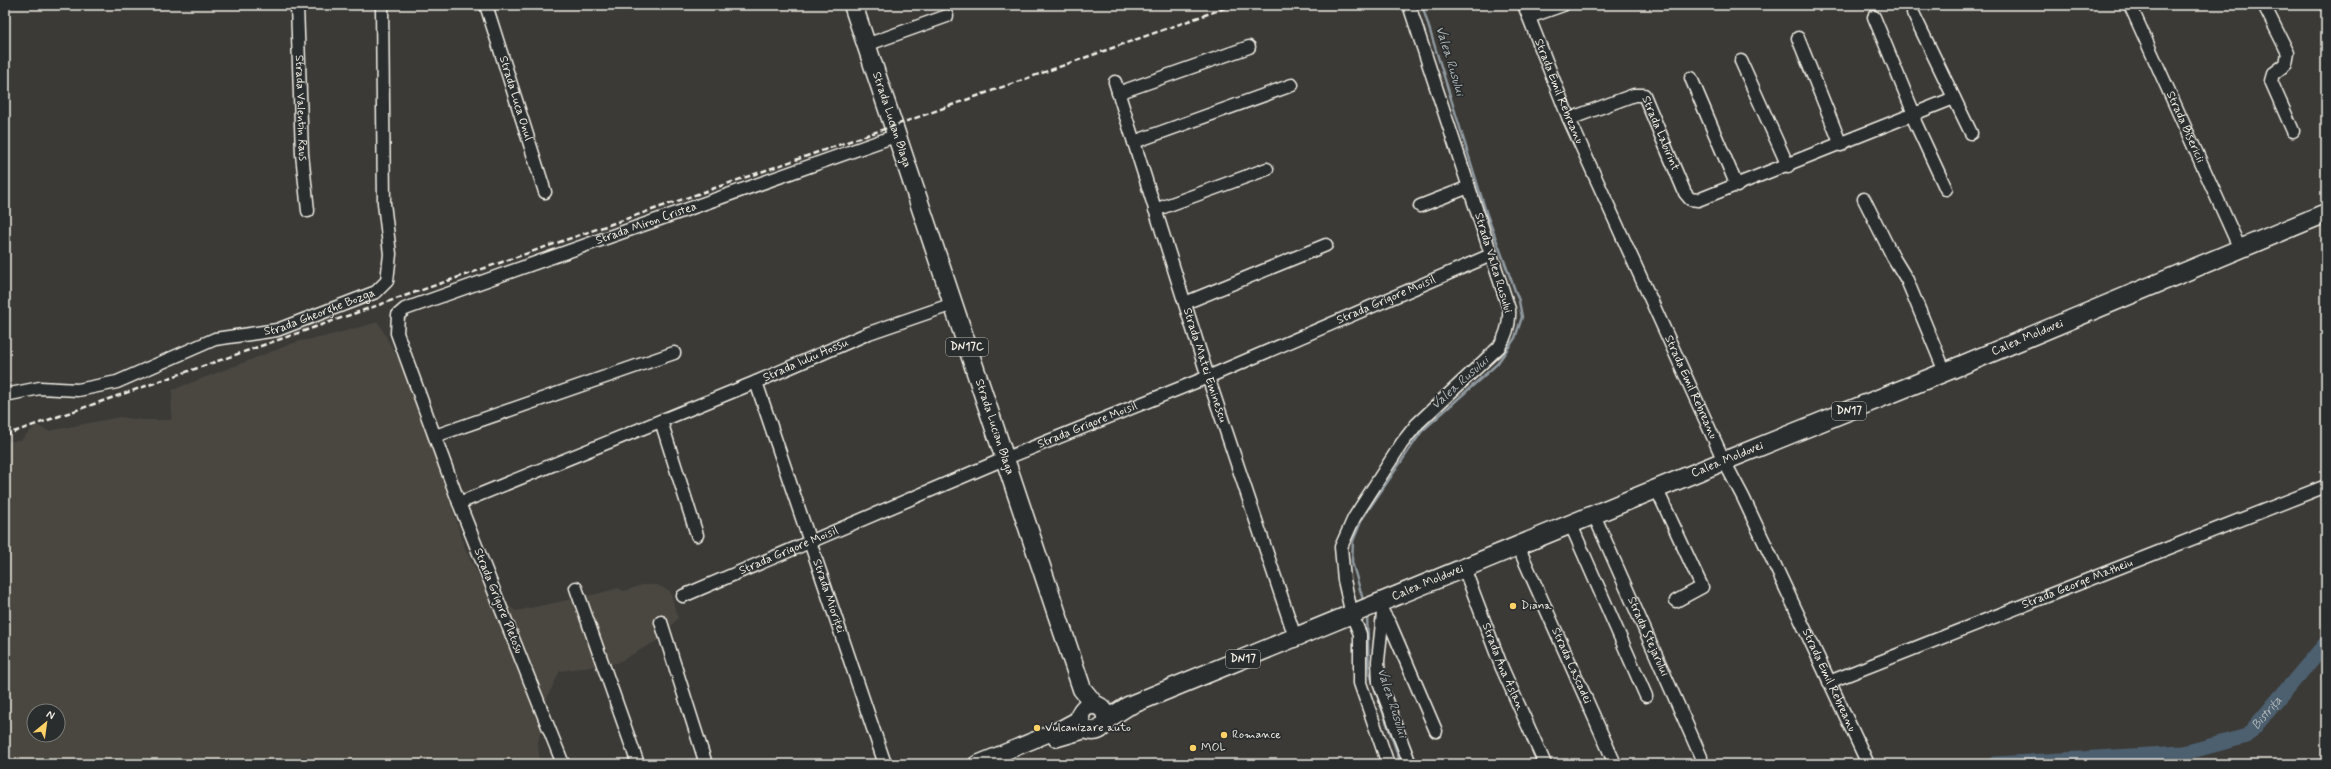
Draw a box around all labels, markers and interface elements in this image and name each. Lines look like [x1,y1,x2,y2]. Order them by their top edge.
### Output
water label: Valea Rusului [1431,24,1469,99]
street label: Strada Emil Rebreanu [1530,36,1587,146]
street label: Strada Luca Onul [495,54,536,143]
street label: Strada Valentin Raus [291,55,311,162]
street label: Strada Lucian Blaga [868,70,915,170]
street label: Strada Bisericii [2162,89,2208,166]
street label: Strada Labirint [1637,93,1683,174]
street label: Strada Miron Cristea [594,199,699,249]
street label: Strada Valea Rusului [1470,211,1516,315]
street label: Strada Grigore Moisil [1334,272,1438,329]
street label: Strada Gheorghe Bozga [263,285,378,340]
street label: Strada Matei Eminescu [1179,306,1231,425]
street label: Calea Moldovei [1989,316,2066,360]
street label: Strada Emil Rebreanu [1660,333,1721,442]
street label: Strada Iuliu Hossu [761,335,851,386]
road number: DN17C [946,338,988,356]
water label: Valea Rusului [1427,352,1493,414]
street label: Strada Lucian Blaga [971,377,1018,477]
street label: Strada Grigore Moisil [1035,398,1140,453]
road number: DN17 [1832,402,1866,420]
street label: Calea Moldovei [1689,438,1766,482]
street label: Strada Grigore Moisil [737,523,841,579]
street label: Strada Grigore Pletosu [470,546,526,656]
street label: Strada George Matheiu [2020,555,2136,613]
street label: Strada Mioriței [808,557,848,635]
street label: Calea Moldovei [1389,561,1466,605]
street label: Strada Stejarului [1623,594,1673,679]
place label: Diana [1521,598,1552,614]
marker: Diana [1508,601,1518,611]
street label: Strada Ana Aslan [1478,621,1528,713]
street label: Strada Cascadei [1547,625,1595,706]
street label: Strada Emil Rebreanu [1798,626,1860,734]
road number: DN17 [1226,650,1260,668]
water label: Valea Rusului [1373,666,1412,741]
water label: Bistrița [2248,692,2286,733]
north arrow [26,703,66,743]
text: N [44,707,57,723]
place label: Vulcanizare auto [1045,720,1131,736]
marker: Vulcanizare auto [1032,723,1042,733]
place label: Romance [1232,727,1281,743]
marker: Romance [1219,730,1229,740]
place label: MOL [1201,740,1226,756]
marker: MOL [1188,743,1198,753]

